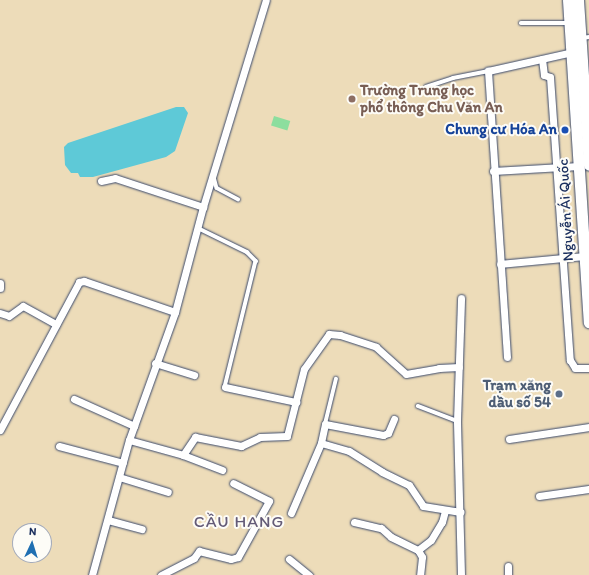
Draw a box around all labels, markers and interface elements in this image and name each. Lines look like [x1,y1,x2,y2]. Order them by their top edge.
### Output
place label: Trường Trung học phổ thông Chu Văn An [360,81,503,116]
marker: Trường Trung học phổ thông Chu Văn An [347,94,357,104]
place label: Chung cư Hóa An [445,121,557,139]
marker: Chung cư Hóa An [560,125,570,135]
street label: Nguyễn Ái Quốc [554,158,578,262]
place label: Trạm xăng dầu số 54 [483,376,551,411]
marker: Trạm xăng dầu số 54 [554,389,564,399]
district label: CẦU HANG [194,512,284,532]
north arrow [12,523,52,563]
text: N [29,525,37,538]

